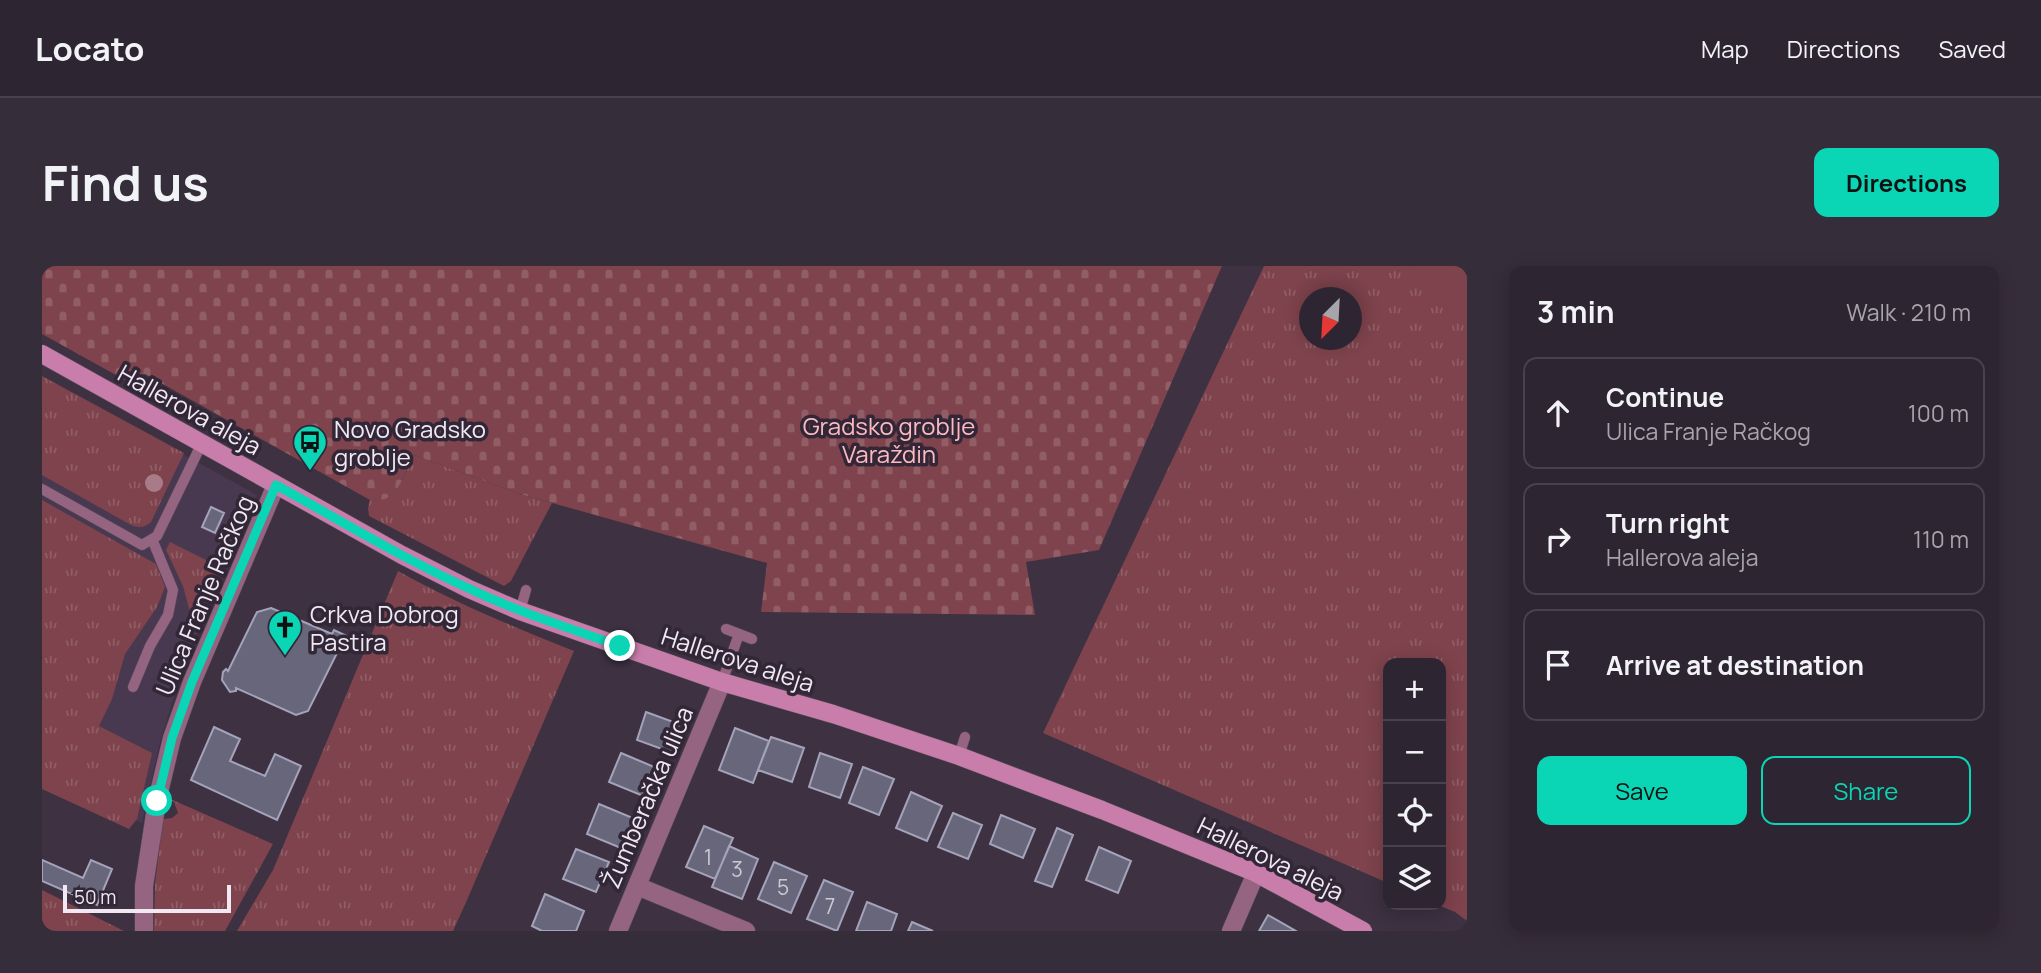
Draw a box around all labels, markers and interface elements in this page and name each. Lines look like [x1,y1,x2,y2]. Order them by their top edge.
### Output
text: Locato [35,26,145,71]
text: Map [1701,32,1749,65]
text: Directions [1787,32,1900,65]
text: Saved [1938,32,2006,65]
button: Directions [1814,148,1999,217]
text: Find us [42,149,209,216]
north arrow [1299,287,1362,350]
text: 3 min [1537,291,1615,332]
text: Walk · 210 m [1846,296,1971,328]
street label: Hallerova aleja [112,356,268,462]
text: Continue [1606,379,1724,415]
icon: ahead [1539,394,1577,432]
text: 100 m [1908,397,1969,429]
park label: Gradsko groblje Varaždin [803,409,975,470]
place label: Novo Gradsko groblje [334,412,486,473]
text: Ulica Franje Račkog [1606,415,1811,447]
bus stop icon: Novo Gradsko groblje [291,423,329,472]
street label: Ulica Franje Račkog [147,490,261,700]
text: Turn right [1606,505,1730,541]
icon: right [1539,520,1577,558]
text: 110 m [1913,523,1969,555]
text: Hallerova aleja [1606,541,1758,573]
place label: Crkva Dobrog Pastira [310,597,459,658]
church icon: Crkva Dobrog Pastira [266,608,304,657]
street label: Hallerova aleja [657,619,819,699]
route end [604,630,635,661]
icon: arrive [1539,646,1577,684]
text: Arrive at destination [1606,647,1864,683]
map controls [1383,658,1446,910]
button: + [1383,658,1446,721]
street label: Žumberačka ulica [594,701,700,893]
button: − [1383,721,1446,784]
button: Save [1537,756,1747,825]
button: Share [1761,756,1971,825]
button: locate [1383,784,1446,847]
route start [141,785,172,816]
street label: Hallerova aleja [1192,808,1350,908]
house number: 1 [704,843,712,871]
button: layers [1383,847,1446,910]
house number: 3 [731,855,743,883]
house number: 5 [777,873,789,901]
scale bar [63,882,231,914]
text: 50 m [74,884,116,910]
house number: 7 [825,892,835,920]

